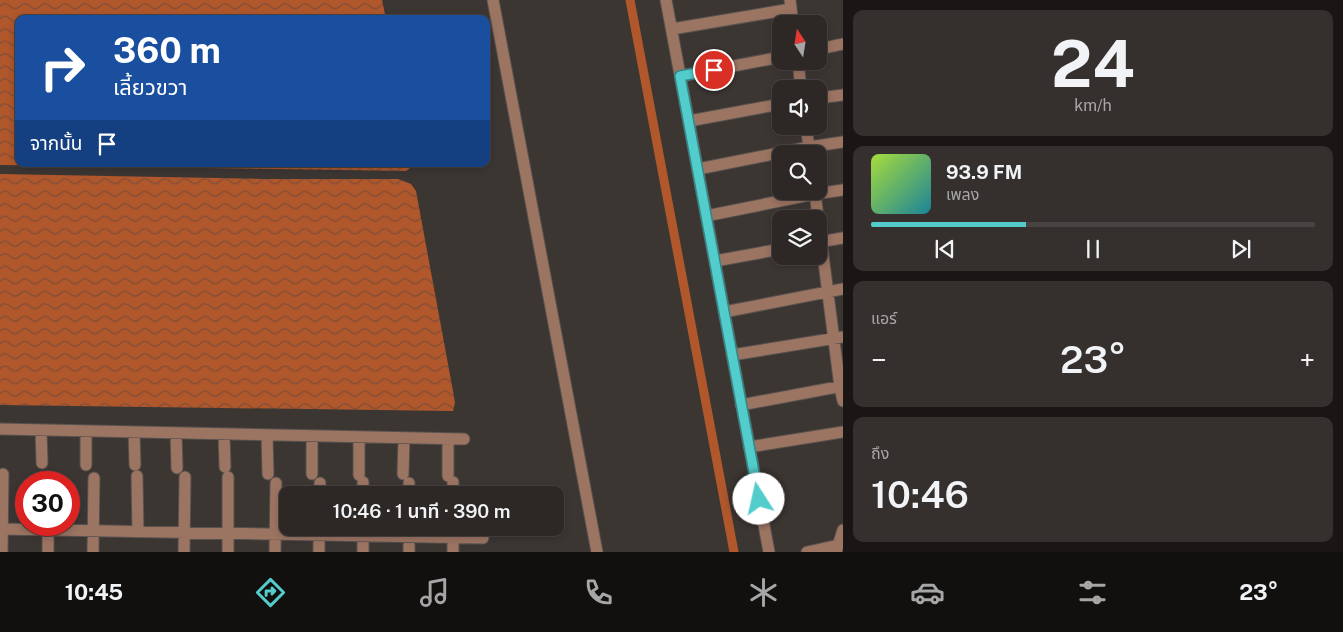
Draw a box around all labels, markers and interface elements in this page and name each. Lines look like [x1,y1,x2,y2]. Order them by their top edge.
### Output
north arrow [772,15,828,70]
map controls [772,15,827,265]
text: 24 [1051,25,1135,102]
text: 360 m [113,30,221,71]
icon: right [30,35,95,100]
pin [693,49,735,91]
icon: arrive [700,56,728,84]
text: เลี้ยวขวา [113,74,188,100]
button: sound [772,80,827,135]
text: km/h [1074,96,1112,115]
icon: arrive [93,130,121,158]
text: จากนั้น [30,132,83,154]
button: search [772,145,827,200]
text: 93.9 FM [946,161,1022,183]
text: เพลง [946,185,979,204]
button: layers [772,210,827,265]
icon: previous [931,235,959,263]
icon: pause [1079,235,1107,263]
icon: next [1227,235,1255,263]
text: แอร์ [871,309,897,328]
text: 23° [1060,337,1126,382]
text: − [871,343,887,376]
text: + [1299,343,1315,376]
text: ถึง [871,444,889,463]
speed limit sign: 30 [15,471,80,536]
position arrow [732,472,784,524]
text: 10:46 [871,472,969,517]
text: 10:46 · 1 นาที · 390 m [333,500,510,522]
icon: directions [253,575,288,610]
icon: music [417,575,452,610]
icon: phone [581,575,616,610]
icon: climate [746,575,781,610]
icon: car [910,575,945,610]
icon: filters [1075,575,1110,610]
text: 10:45 [65,579,123,605]
text: 23° [1239,579,1278,605]

